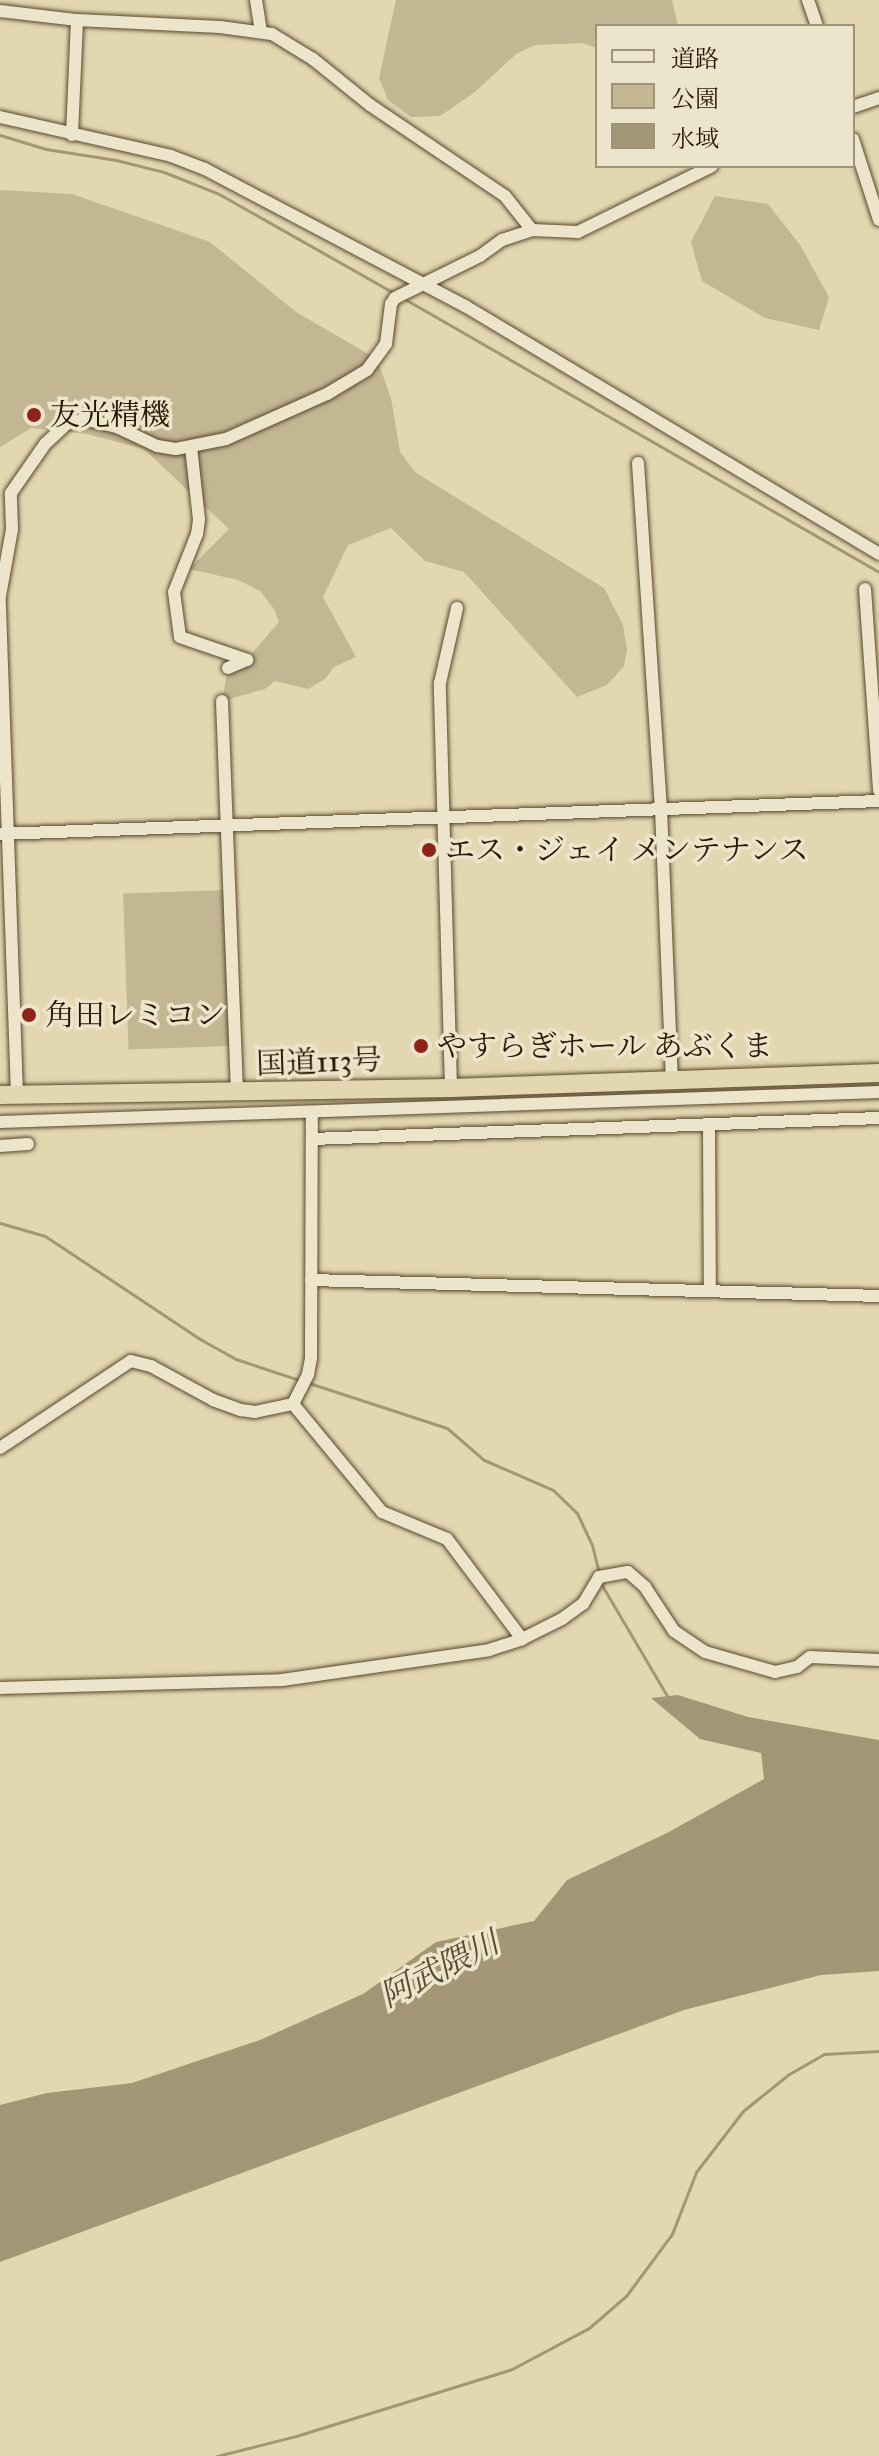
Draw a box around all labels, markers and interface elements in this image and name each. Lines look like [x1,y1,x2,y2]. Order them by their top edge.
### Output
legend [595,24,855,168]
text: 道路 [671,44,719,74]
text: 公園 [671,84,719,114]
text: 水域 [671,124,719,154]
place label: 友光精機 [50,397,170,433]
marker: 友光精機 [25,406,43,424]
place label: エス・ジェイ メンテナンス [445,832,811,868]
marker: エス・ジェイ メンテナンス [420,841,438,859]
place label: 角田レミコン [45,997,225,1033]
marker: 角田レミコン [20,1006,38,1024]
place label: やすらぎホール あぶくま [437,1028,773,1064]
marker: やすらぎホール あぶくま [412,1037,430,1055]
street label: 国道113号 [256,1042,382,1082]
water label: 阿武隈川 [374,1924,506,2016]

